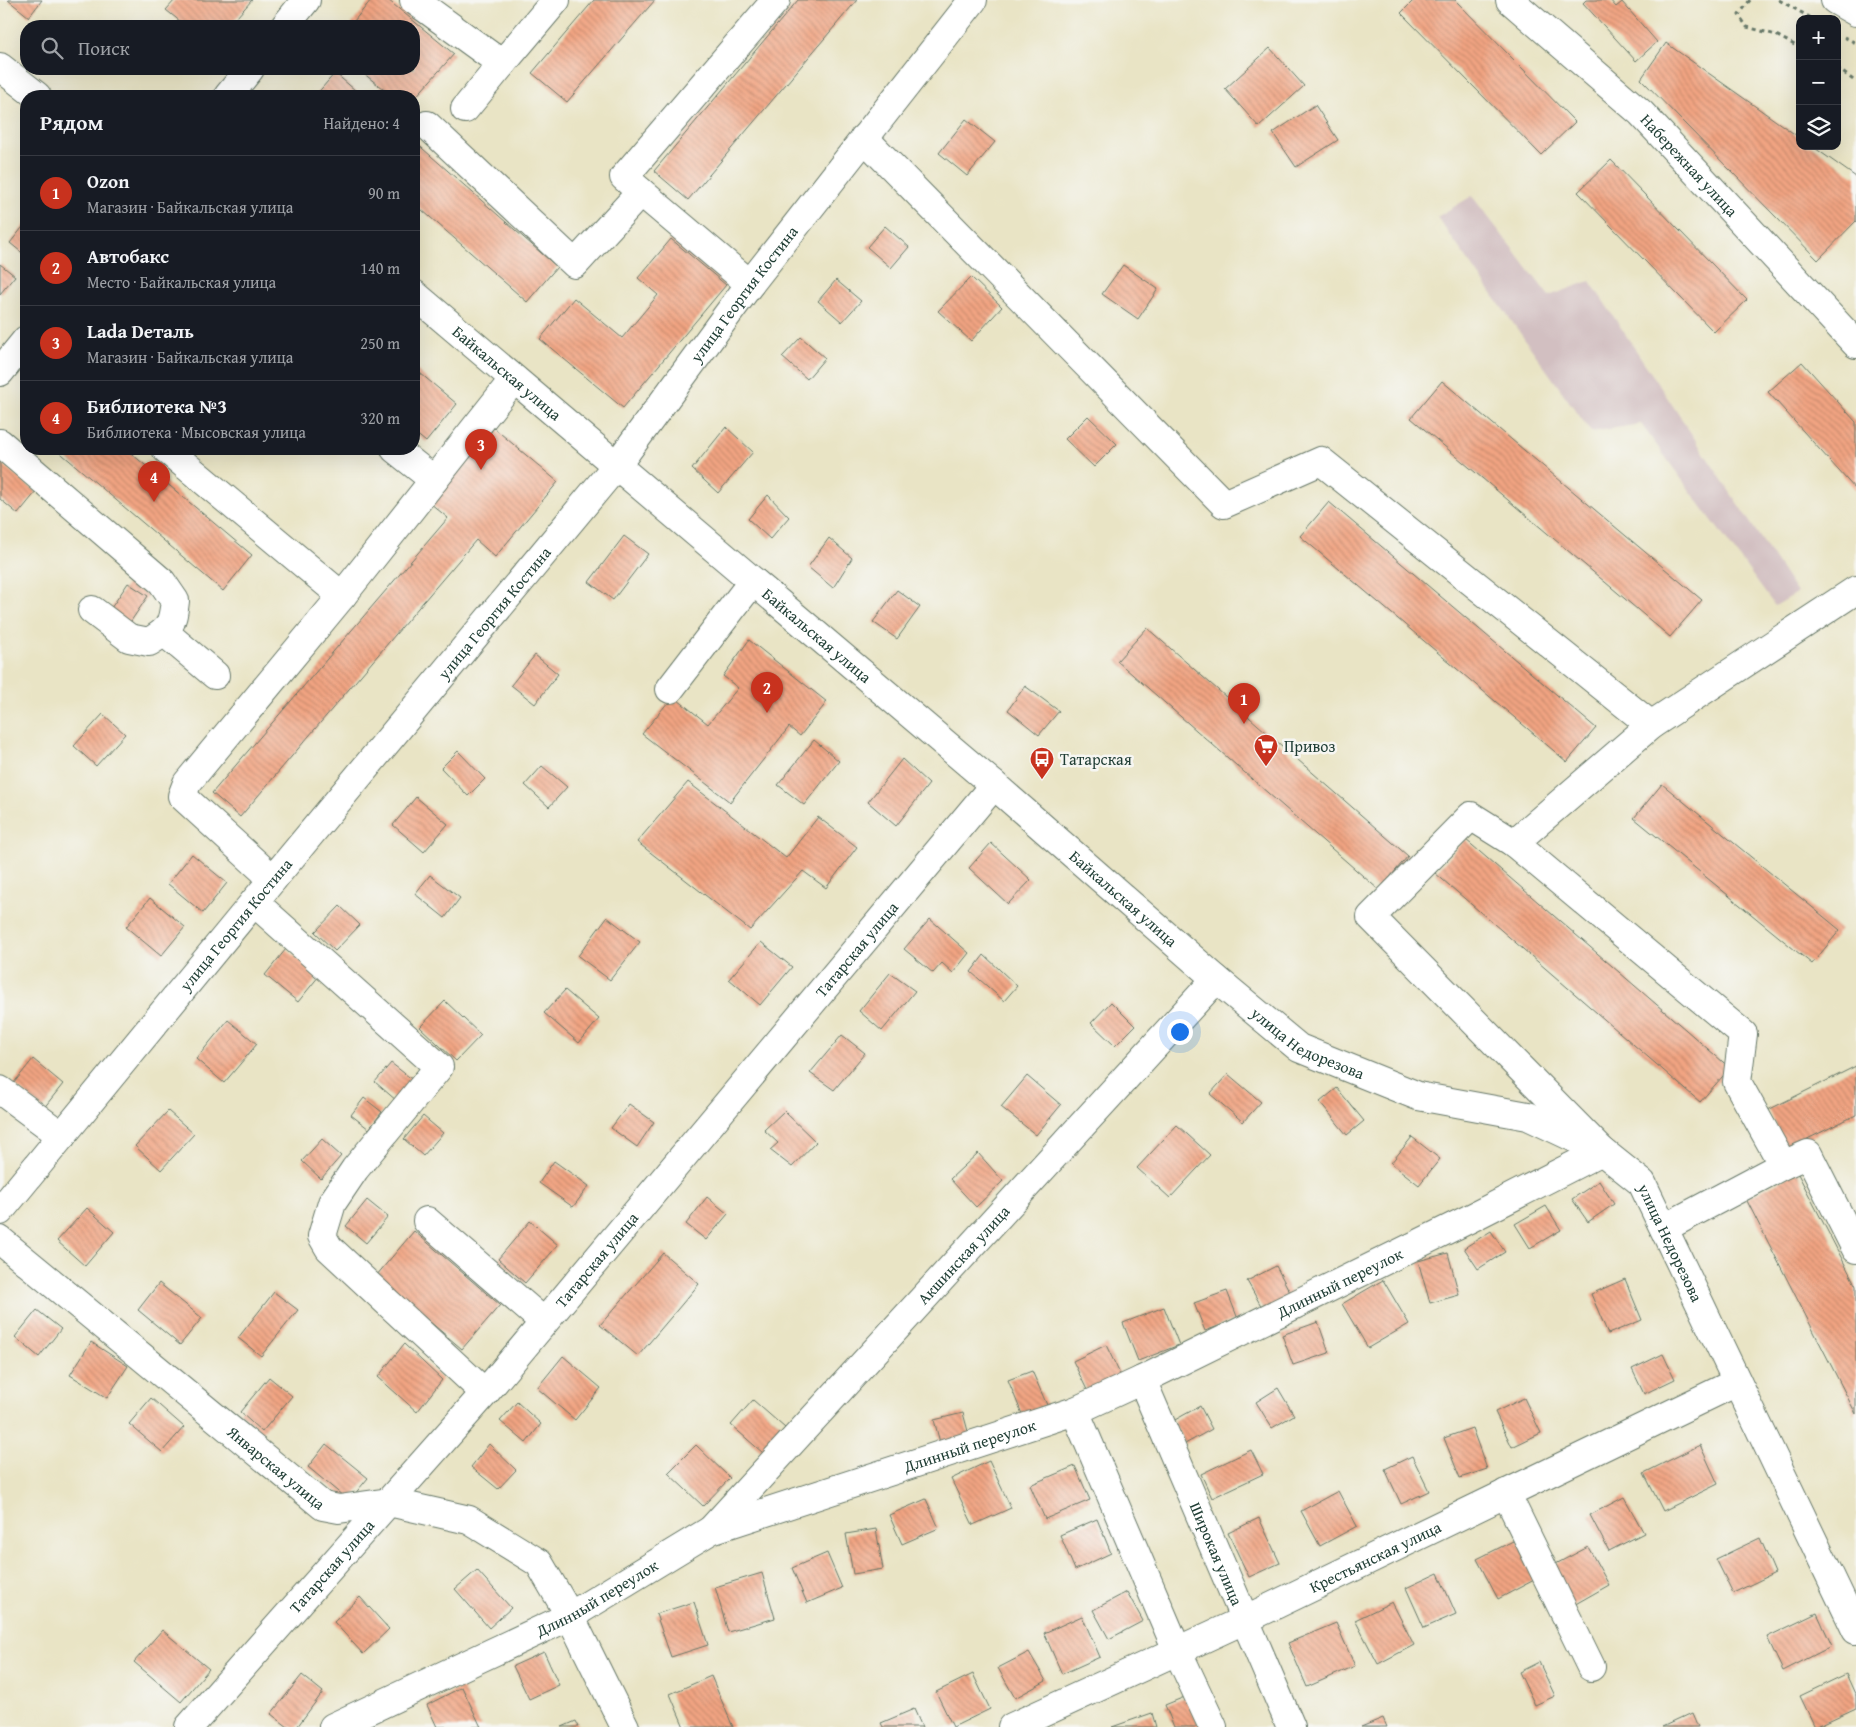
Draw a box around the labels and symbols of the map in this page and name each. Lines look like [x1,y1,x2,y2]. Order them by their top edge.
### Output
street label: Набережная улица [1635,108,1744,222]
street label: улица Георгия Костина [684,220,804,368]
street label: Байкальская улица [447,320,567,426]
pin: 3 [465,429,497,470]
pin: 4 [138,461,170,502]
street label: улица Георгия Костина [431,541,557,685]
street label: Байкальская улица [757,582,877,689]
pin: 2 [751,672,783,713]
pin: 1 [1228,683,1260,724]
supermarket icon: Привоз [1253,733,1279,767]
place label: Привоз [1284,734,1335,758]
bus stop icon: Татарская [1029,746,1055,780]
place label: Татарская [1060,747,1132,771]
street label: Байкальская улица [1064,844,1183,952]
street label: улица Георгия Костина [173,852,298,997]
street label: Татарская улица [809,896,904,1002]
street label: улица Недорезова [1245,1000,1368,1085]
your location [1167,1019,1193,1045]
street label: улица Недорезова [1632,1179,1709,1306]
street label: Акшинская улица [912,1200,1015,1310]
street label: Татарская улица [549,1206,644,1313]
street label: Длинный переулок [1272,1241,1407,1324]
street label: Длинный переулок [900,1412,1039,1479]
street label: Январская улица [221,1419,331,1515]
street label: Широкая улица [1184,1498,1250,1610]
street label: Татарская улица [283,1513,380,1618]
street label: Крестьянская улица [1305,1515,1445,1599]
street label: Длинный переулок [531,1553,663,1643]

